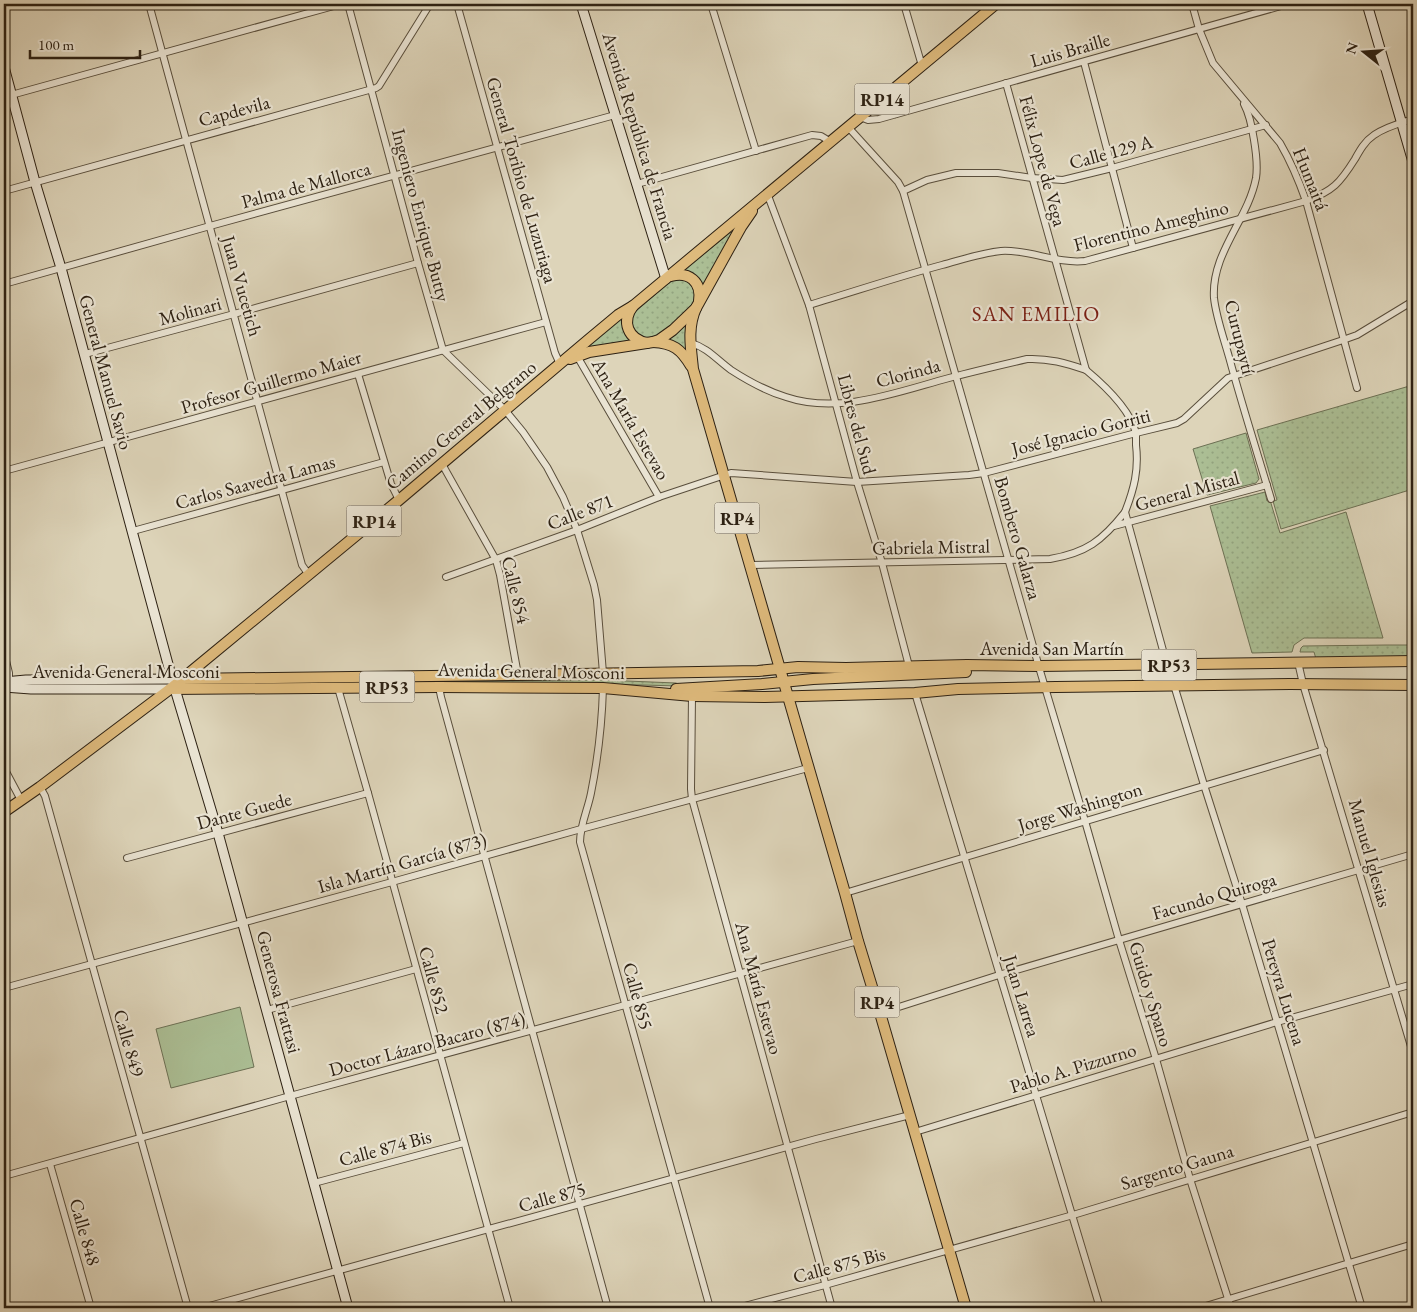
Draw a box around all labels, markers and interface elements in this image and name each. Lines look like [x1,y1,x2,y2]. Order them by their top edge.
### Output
street label: Luis Braille [1027,27,1113,73]
scale bar [30,28,140,60]
street label: Avenida República de Francia [596,28,684,243]
north arrow [1340,28,1390,78]
text: 100 m [38,35,75,54]
text: N [1341,40,1362,56]
street label: General Toribio de Luzuriaga [481,74,564,286]
road number: RP14 [854,84,910,115]
street label: Capdevila [195,89,273,133]
street label: Félix Lope de Vega [1014,93,1073,229]
street label: Ingeniero Enrique Butty [386,126,456,305]
street label: Calle 129 A [1066,129,1156,175]
street label: Humaitá [1287,144,1335,215]
street label: Palma de Mallorca [239,156,374,214]
street label: Florentino Ameghino [1071,195,1231,257]
street label: Juan Vucetich [215,231,268,339]
street label: Molinari [156,291,224,331]
street label: General Manuel Savio [73,292,139,452]
street label: Curupaytí [1219,297,1261,377]
district label: SAN EMILIO [972,300,1100,327]
street label: Profesor Guillermo Maier [178,344,365,420]
street label: Clorinda [873,352,943,394]
street label: Ana María Estevao [586,353,676,484]
street label: Camino General Belgrano [380,355,542,495]
street label: Libres del Sud [832,371,883,477]
street label: José Ignacio Gorriti [1007,403,1153,462]
street label: Carlos Saavedra Lamas [172,449,338,515]
street label: General Mistal [1132,465,1242,517]
street label: Bombero Galarza [989,474,1048,603]
street label: Calle 871 [543,488,617,536]
road number: RP4 [714,502,760,534]
road number: RP14 [346,506,402,536]
street label: Gabriela Mistral [872,533,991,561]
street label: Calle 854 [496,554,537,627]
street label: Avenida San Martín [979,636,1124,661]
road number: RP53 [1142,650,1196,680]
street label: Avenida General Mosconi [436,657,625,685]
street label: Avenida General Mosconi [31,659,220,684]
road number: RP53 [360,672,414,702]
street label: Jorge Washington [1013,776,1145,838]
street label: Dante Guede [194,786,294,836]
street label: Manuel Iglesias [1343,796,1397,910]
street label: Isla Martín García (873) [315,827,489,899]
street label: Facundo Quiroga [1149,866,1279,926]
street label: Ana María Estevao [729,918,789,1057]
street label: Generosa Frattasi [251,928,307,1056]
street label: Pereyra Lucena [1256,936,1312,1049]
street label: Guido y Spano [1123,938,1179,1050]
street label: Calle 852 [413,944,455,1016]
street label: Juan Larrea [997,950,1046,1040]
street label: Calle 855 [617,960,659,1032]
road number: RP4 [854,986,900,1018]
street label: Doctor Lázaro Bacaro (874) [326,1006,528,1082]
street label: Calle 849 [108,1007,150,1079]
street label: Pablo A. Pizzurno [1007,1037,1139,1099]
street label: Calle 874 Bis [336,1124,434,1172]
street label: Sargento Gauna [1118,1138,1237,1196]
street label: Calle 875 [516,1176,588,1218]
street label: Calle 848 [64,1196,106,1268]
street label: Calle 875 Bis [790,1241,888,1289]

